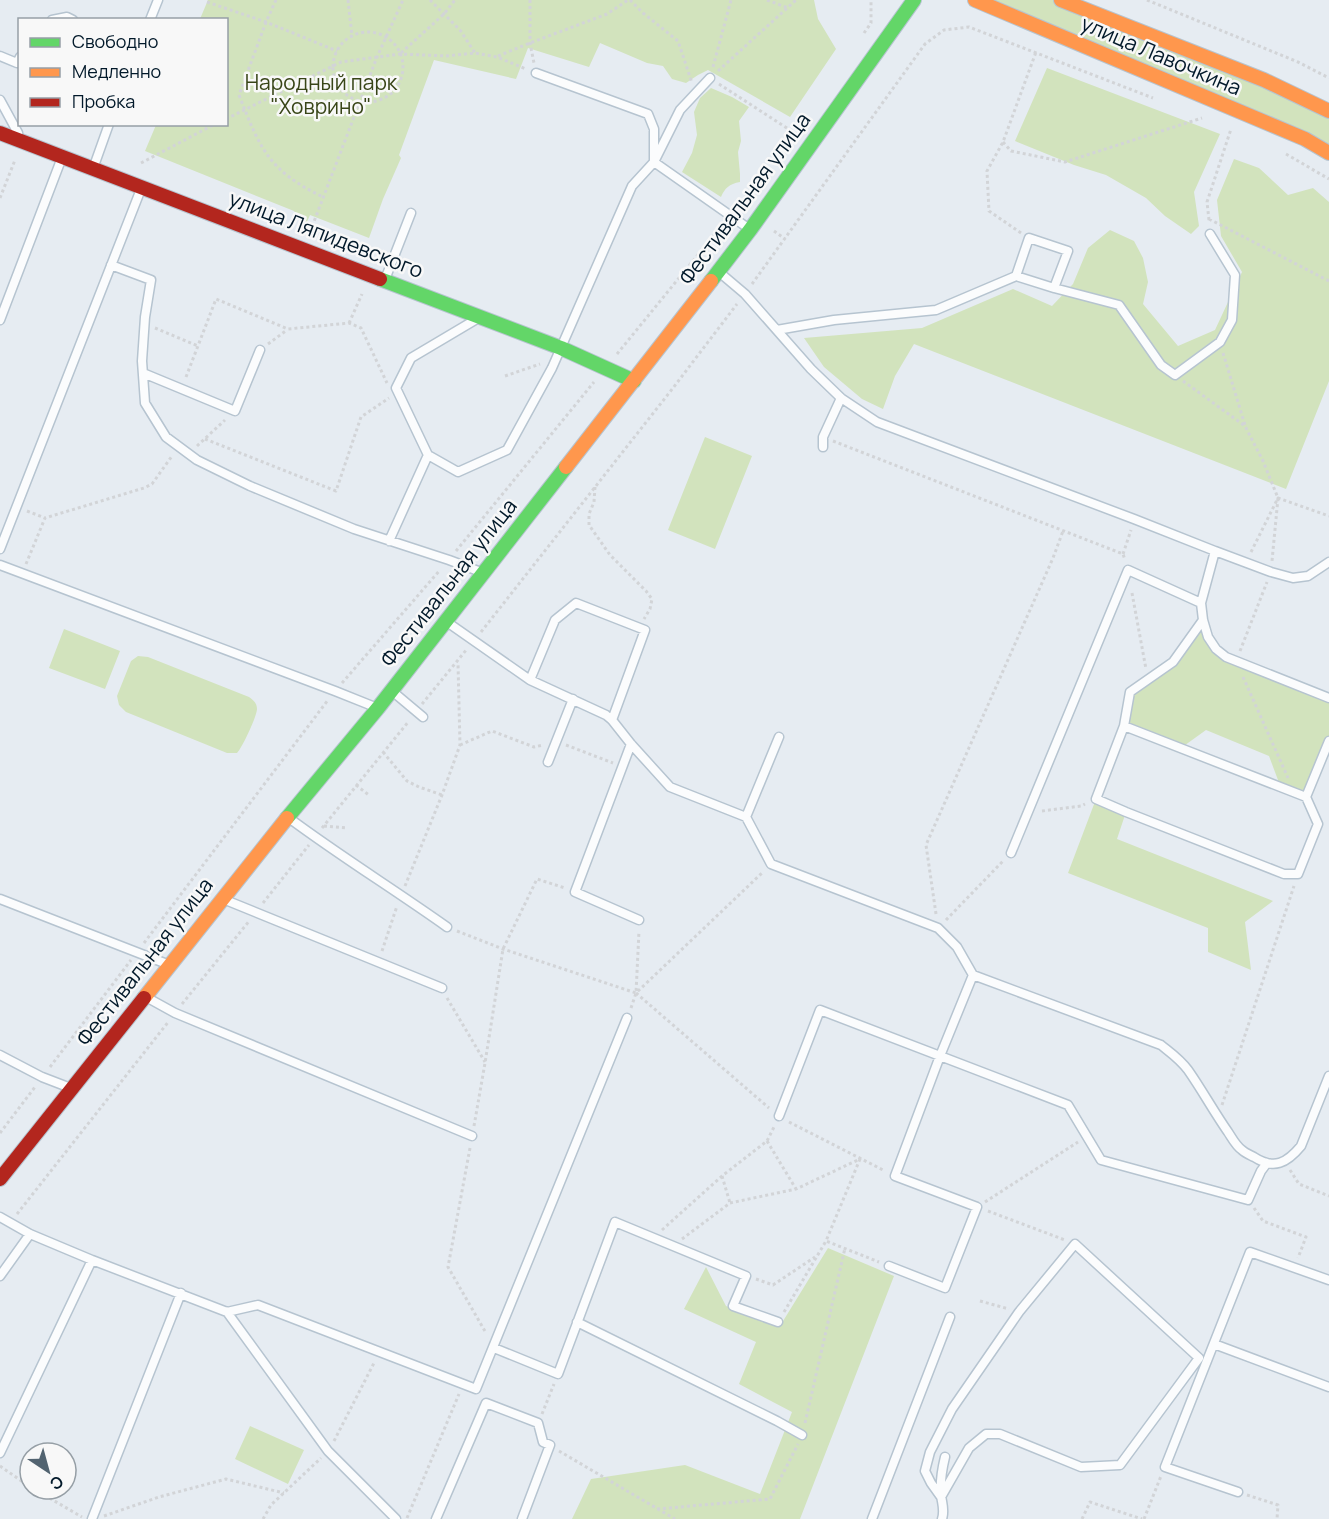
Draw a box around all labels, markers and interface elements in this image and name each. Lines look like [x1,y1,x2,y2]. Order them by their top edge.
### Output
street label: улица Лавочкина [1077,9,1246,101]
legend [18,18,228,126]
text: Свободно [72,29,158,53]
text: Медленно [72,59,161,83]
park label: Народный парк "Ховрино" [245,68,398,120]
text: Пробка [72,89,135,113]
street label: Фестивальная улица [672,107,816,290]
street label: улица Ляпидевского [225,184,428,284]
street label: Фестивальная улица [374,493,523,672]
street label: Фестивальная улица [70,872,219,1051]
north arrow [18,1441,78,1501]
text: С [45,1471,68,1496]

